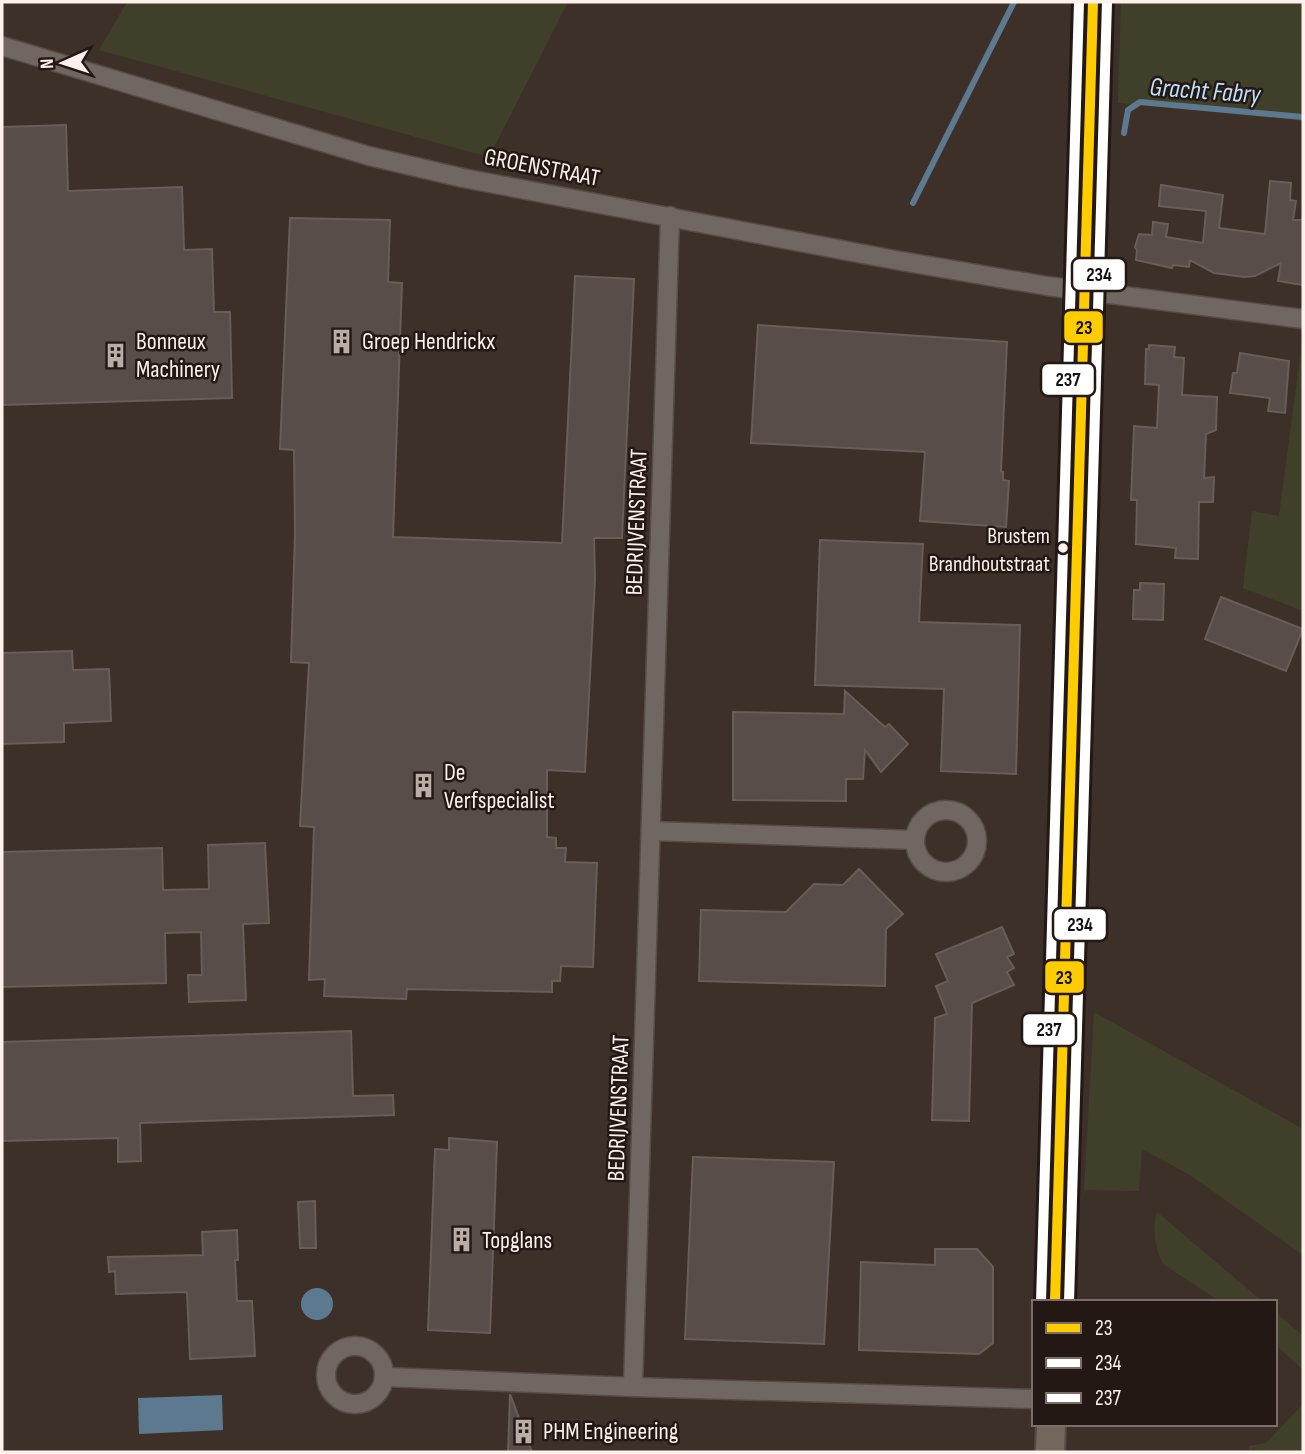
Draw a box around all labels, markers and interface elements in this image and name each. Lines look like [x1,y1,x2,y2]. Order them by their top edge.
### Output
north arrow [28,28,98,98]
text: N [36,58,59,69]
water label: Gracht Fabry [1148,72,1262,111]
street label: GROENSTRAAT [482,142,603,193]
line badge: 234 [1072,258,1126,291]
text: 234 [1086,264,1112,287]
line badge: 23 [1063,310,1104,344]
text: 23 [1076,317,1092,340]
place label: Bonneux Machinery [136,327,220,384]
building icon: Groep Hendrickx [328,327,356,355]
place label: Groep Hendrickx [362,327,495,356]
building icon: Bonneux Machinery [102,341,130,369]
line badge: 237 [1041,363,1095,396]
text: 237 [1055,369,1081,392]
street label: BEDRIJVENSTRAAT [619,448,654,596]
place label: Brustem Brandhoutstraat [929,523,1050,578]
marker: Brustem Brandhoutstraat [1056,541,1070,555]
place label: De Verfspecialist [444,758,555,815]
building icon: De Verfspecialist [410,772,438,800]
line badge: 234 [1053,908,1107,941]
text: 234 [1067,914,1093,937]
line badge: 23 [1044,960,1085,994]
text: 23 [1056,967,1072,990]
line badge: 237 [1022,1013,1076,1046]
text: 237 [1036,1019,1062,1042]
street label: BEDRIJVENSTRAAT [601,1034,636,1182]
building icon: Topglans [448,1226,476,1254]
place label: Topglans [482,1226,552,1255]
legend [1032,1300,1277,1426]
text: 23 [1095,1316,1113,1341]
text: 234 [1095,1351,1122,1376]
text: 237 [1095,1386,1121,1411]
building icon: PHM Engineering [509,1417,537,1445]
place label: PHM Engineering [543,1417,678,1446]

